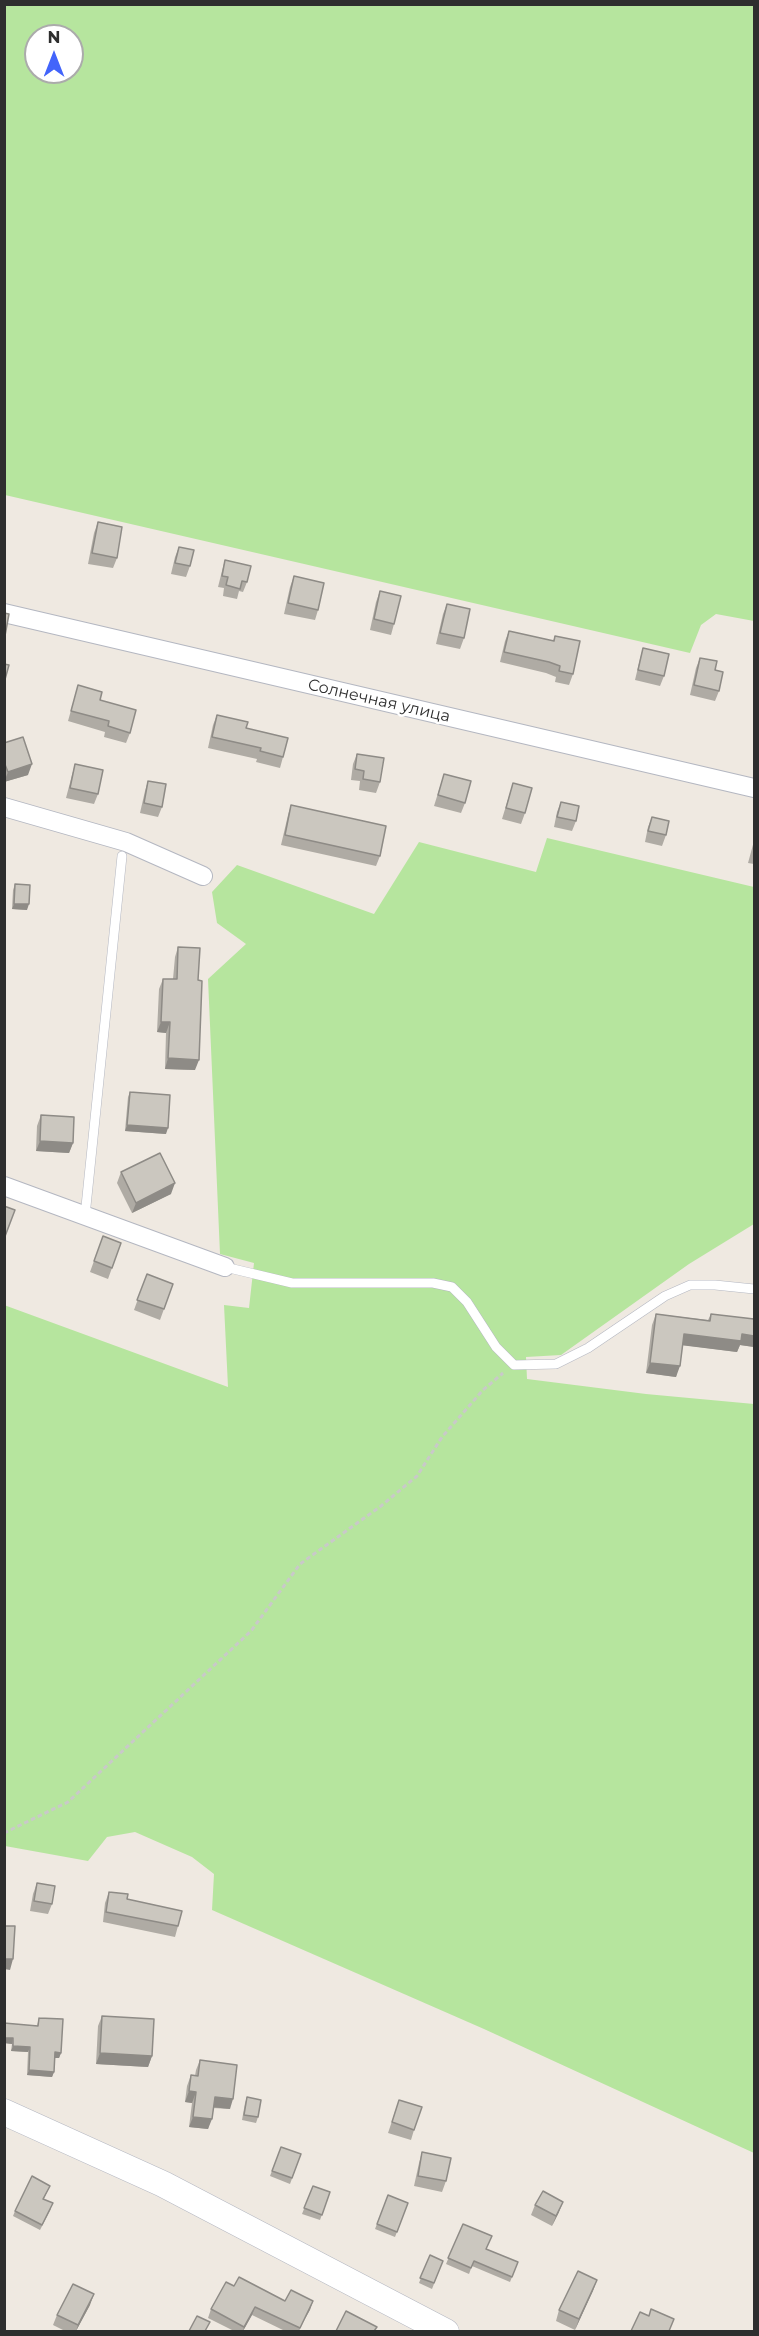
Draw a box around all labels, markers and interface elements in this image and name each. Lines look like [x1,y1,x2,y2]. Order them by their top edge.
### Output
north arrow [24,24,84,84]
text: N [48,28,60,47]
street label: Солнечная улица [306,675,452,727]

